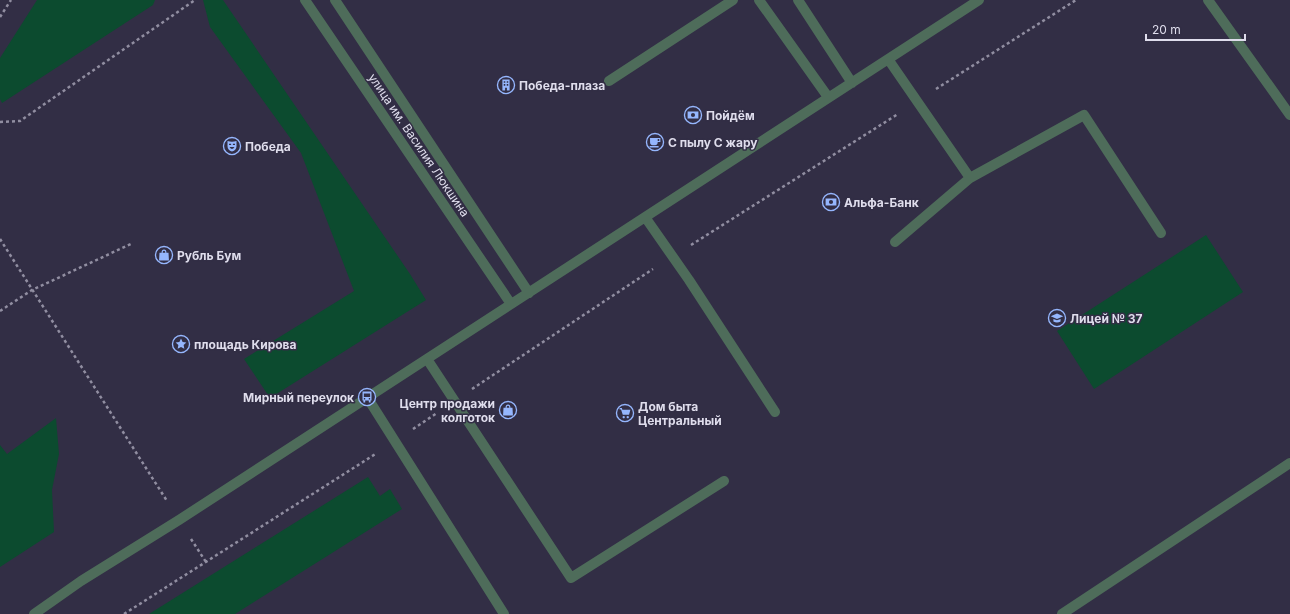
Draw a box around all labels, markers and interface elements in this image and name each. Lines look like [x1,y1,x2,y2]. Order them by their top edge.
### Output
scale bar [1146,16,1245,42]
text: 20 m [1152,22,1181,37]
street label: улица им. Василия Люкшина [365,70,473,220]
building icon: Победа-плаза [496,75,516,95]
place label: Победа-плаза [519,78,605,93]
bank icon: Пойдём [683,105,703,125]
place label: Пойдём [706,108,755,123]
cafe icon: С пылу С жару [645,132,665,152]
place label: С пылу С жару [668,135,758,150]
theatre icon: Победа [222,136,242,156]
place label: Победа [245,139,291,154]
bank icon: Альфа-Банк [821,192,841,212]
place label: Альфа-Банк [844,195,919,210]
shop icon: Рубль Бум [154,245,174,265]
place label: Рубль Бум [177,248,241,263]
school or university icon: Лицей № 37 [1047,308,1067,328]
place label: Лицей № 37 [1070,311,1143,326]
place icon: площадь Кирова [171,334,191,354]
place label: площадь Кирова [194,337,297,352]
bus stop icon: Мирный переулок [357,387,377,407]
place label: Мирный переулок [243,390,354,405]
place label: Центр продажи колготок [399,396,495,425]
place label: Дом быта Центральный [638,399,722,428]
shop icon: Центр продажи колготок [498,400,518,420]
supermarket icon: Дом быта Центральный [615,403,635,423]

